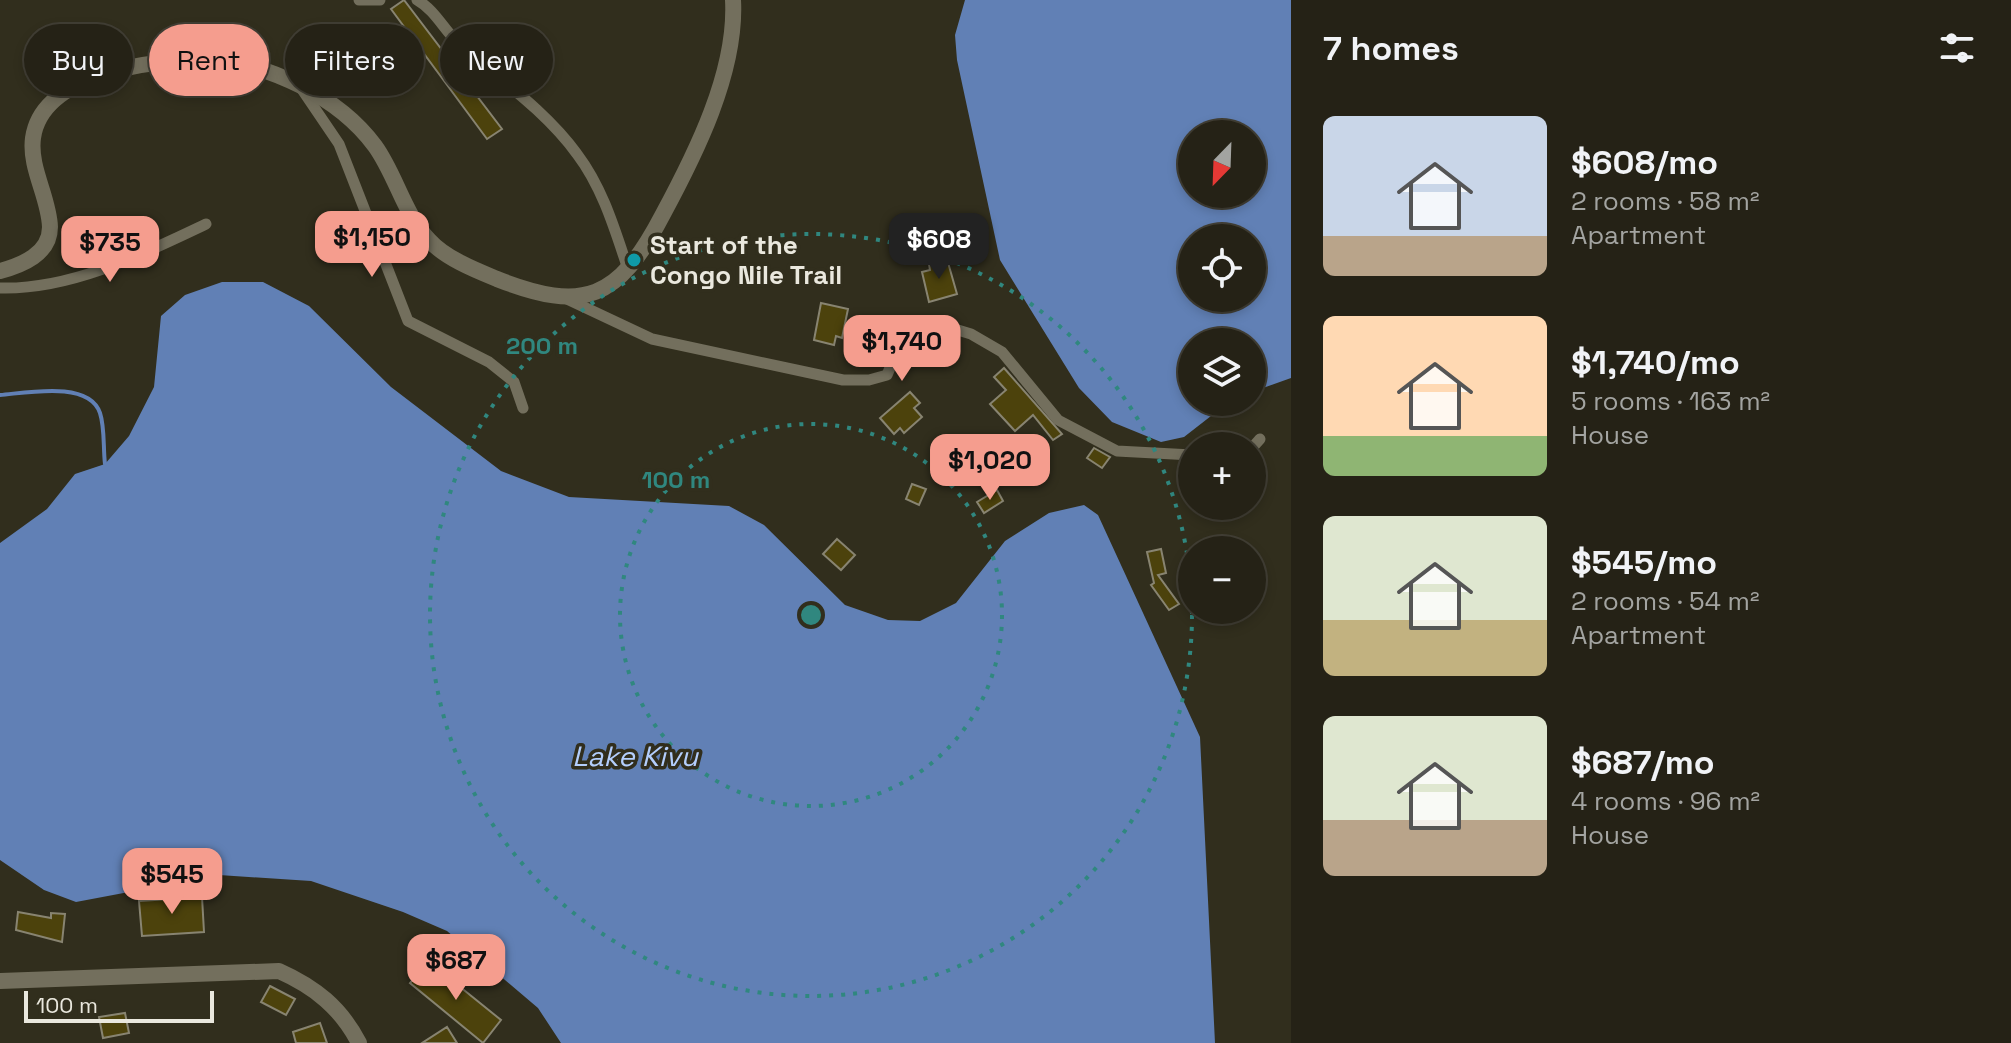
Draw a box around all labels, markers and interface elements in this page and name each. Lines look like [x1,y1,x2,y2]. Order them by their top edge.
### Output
chip: Buy [24,24,133,96]
chip: Rent [149,24,269,96]
chip: Filters [285,24,424,96]
chip: New [440,24,553,96]
icon: filters [1935,26,1979,70]
text: 7 homes [1323,27,1459,70]
north arrow [1178,120,1266,208]
map controls [1178,120,1266,624]
text: $608/mo [1571,141,1718,184]
icon: home [1387,148,1483,244]
text: 2 rooms · 58 m² [1571,184,1759,218]
pin: $1,150 [307,211,437,279]
pin: $608 [892,213,986,281]
pin: $735 [63,216,157,284]
text: Apartment [1571,218,1706,252]
text: $1,150 [333,220,411,254]
text: $608 [907,222,971,256]
button: locate [1178,224,1266,312]
text: $735 [79,225,141,259]
place label: Start of the Congo Nile Trail [650,228,842,292]
marker: Start of the Congo Nile Trail [625,251,643,269]
pin: $1,740 [837,315,967,383]
text: $1,740 [862,324,942,358]
button: layers [1178,328,1266,416]
text: 200 m [506,330,578,361]
text: $1,740/mo [1571,341,1740,384]
icon: home [1387,348,1483,444]
text: 5 rooms · 163 m² [1571,384,1770,418]
text: House [1571,418,1649,452]
button: + [1178,432,1266,520]
pin: $1,020 [925,434,1055,502]
text: $1,020 [948,443,1032,477]
text: 100 m [642,464,710,495]
button: − [1178,536,1266,624]
text: $545/mo [1571,541,1717,584]
icon: home [1387,548,1483,644]
text: 2 rooms · 54 m² [1571,584,1760,618]
centre of rings [797,601,825,629]
text: Apartment [1571,618,1706,652]
water label: Lake Kivu [572,738,700,774]
text: $687/mo [1571,741,1715,784]
icon: home [1387,748,1483,844]
text: 4 rooms · 96 m² [1571,784,1760,818]
text: House [1571,818,1649,852]
pin: $545 [125,848,219,916]
text: $545 [140,857,204,891]
pin: $687 [409,934,503,1002]
text: $687 [425,943,487,977]
scale bar [24,987,214,1023]
text: 100 m [36,991,98,1019]

